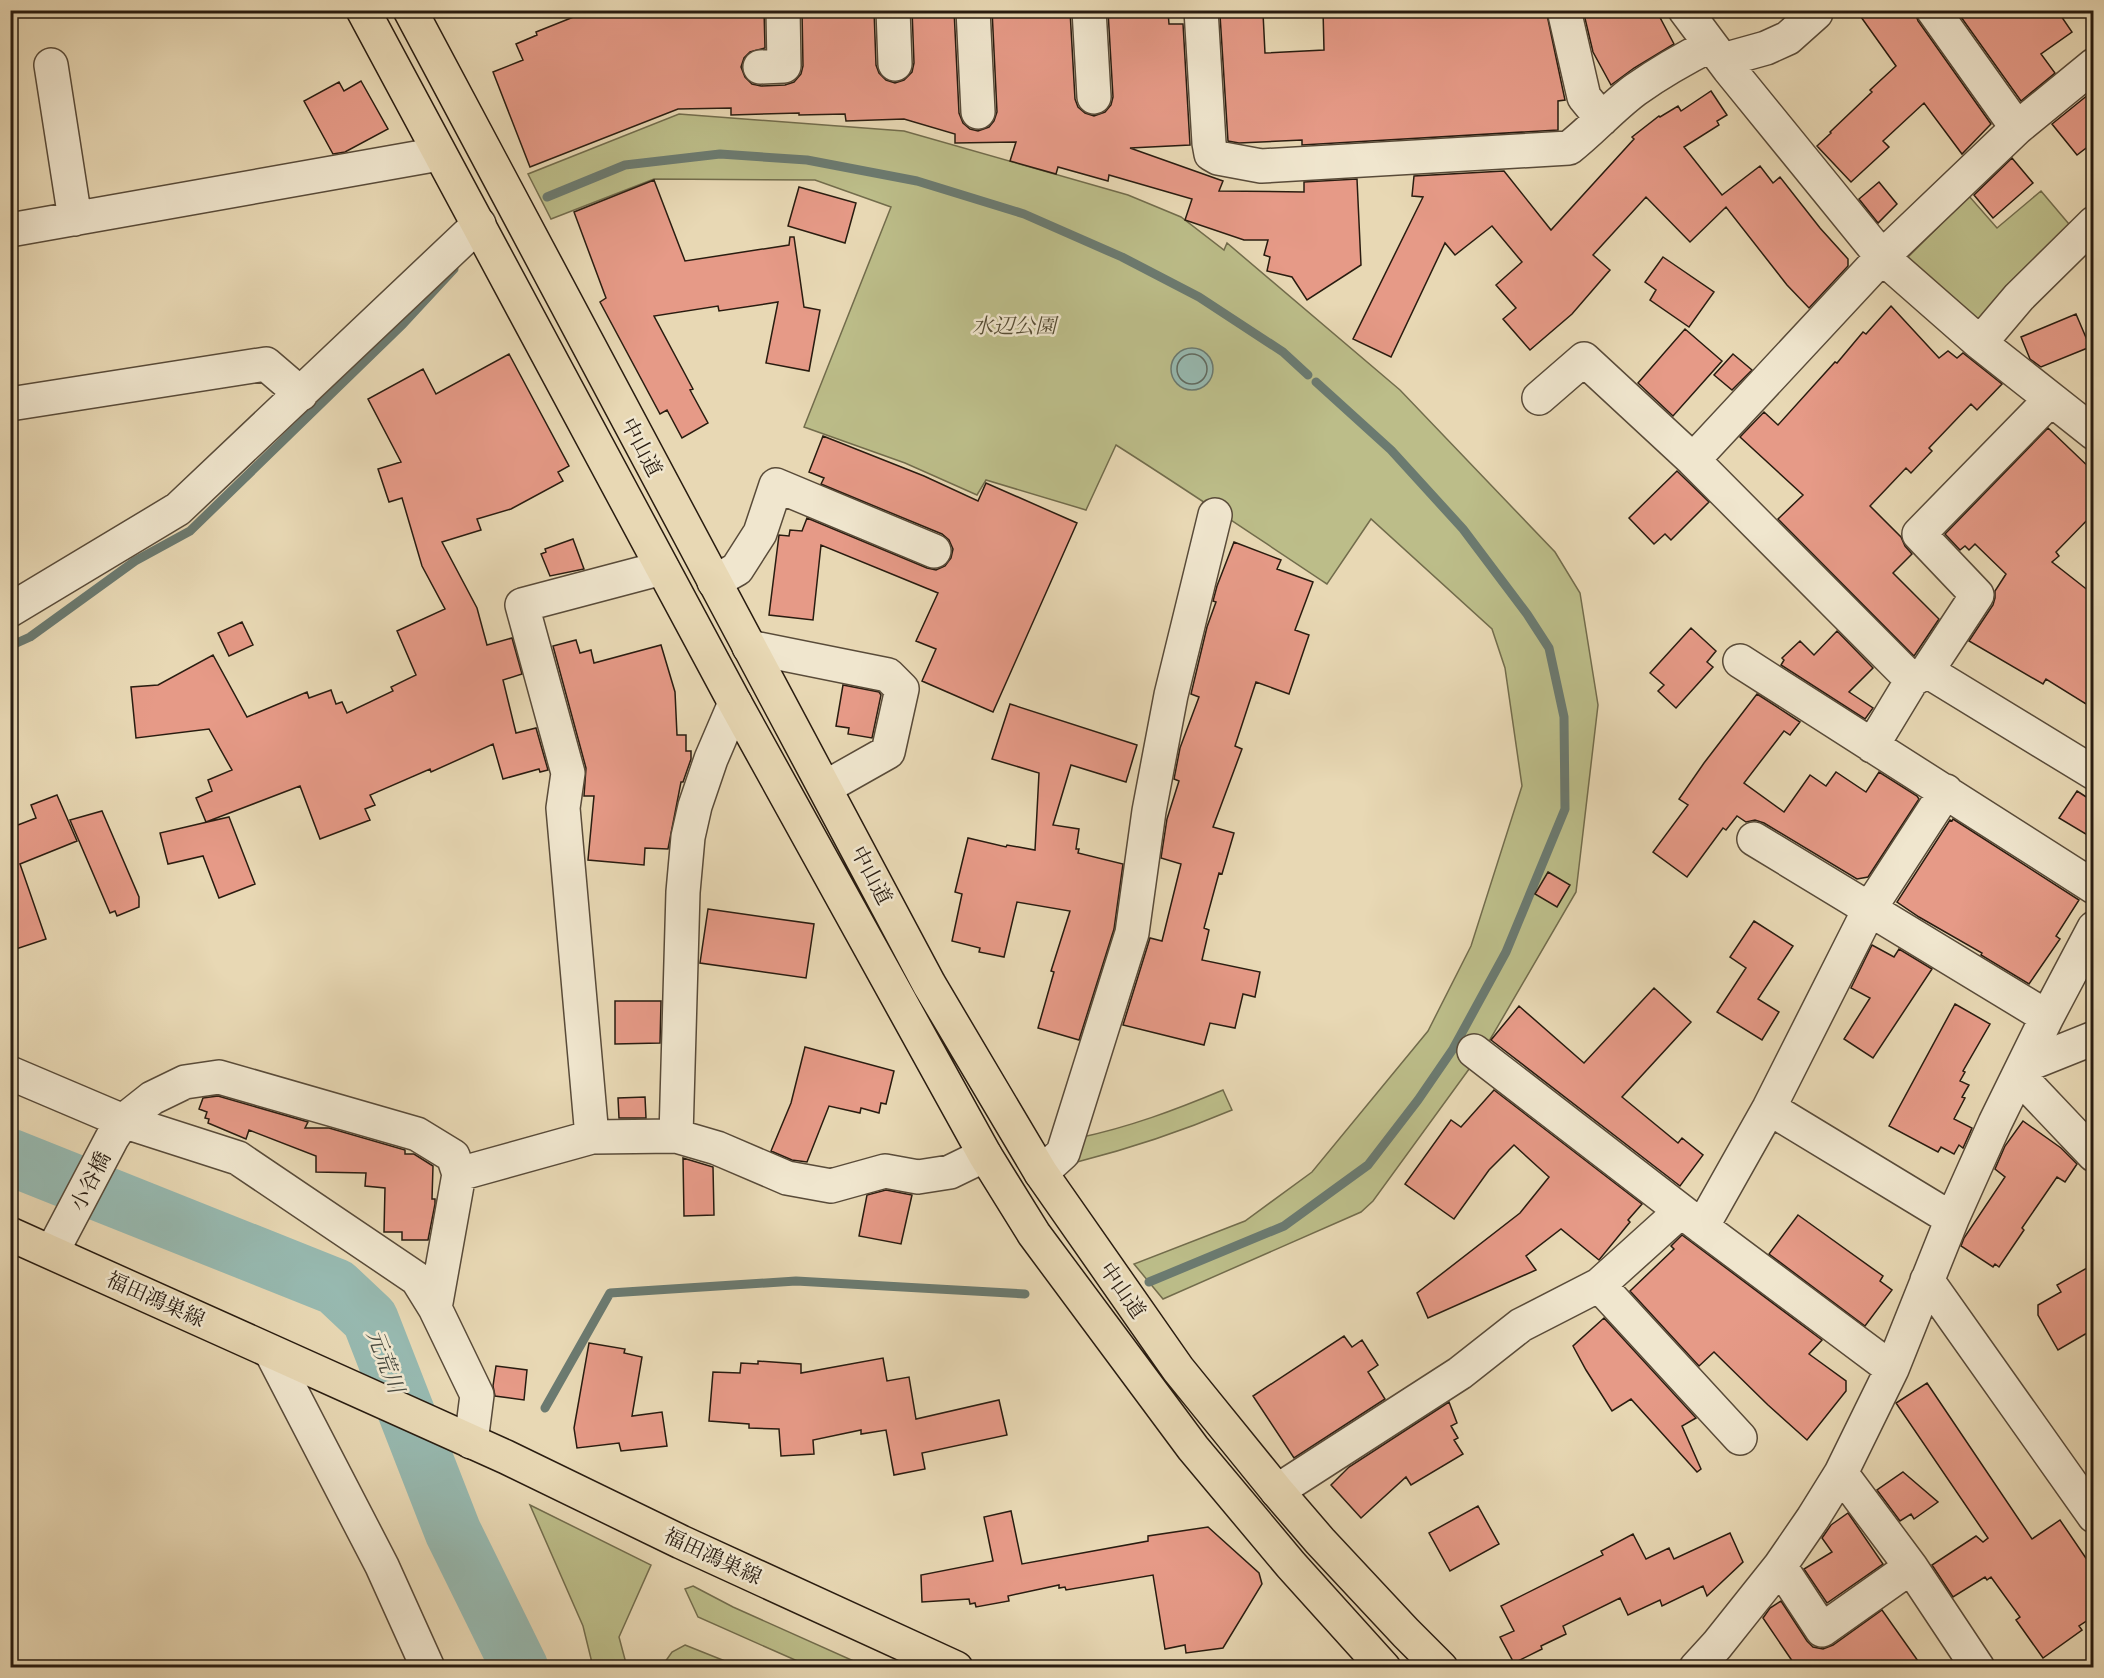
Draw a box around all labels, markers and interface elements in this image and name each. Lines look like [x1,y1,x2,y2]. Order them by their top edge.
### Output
park label: 水辺公園 [972,310,1059,341]
street label: 中山道 [614,412,670,482]
street label: 中山道 [844,840,900,910]
street label: 小谷橋 [62,1146,118,1216]
street label: 中山道 [1092,1255,1154,1325]
street label: 福田鴻巣線 [102,1263,210,1335]
water label: 元荒川 [359,1324,413,1399]
street label: 福田鴻巣線 [659,1520,767,1592]

